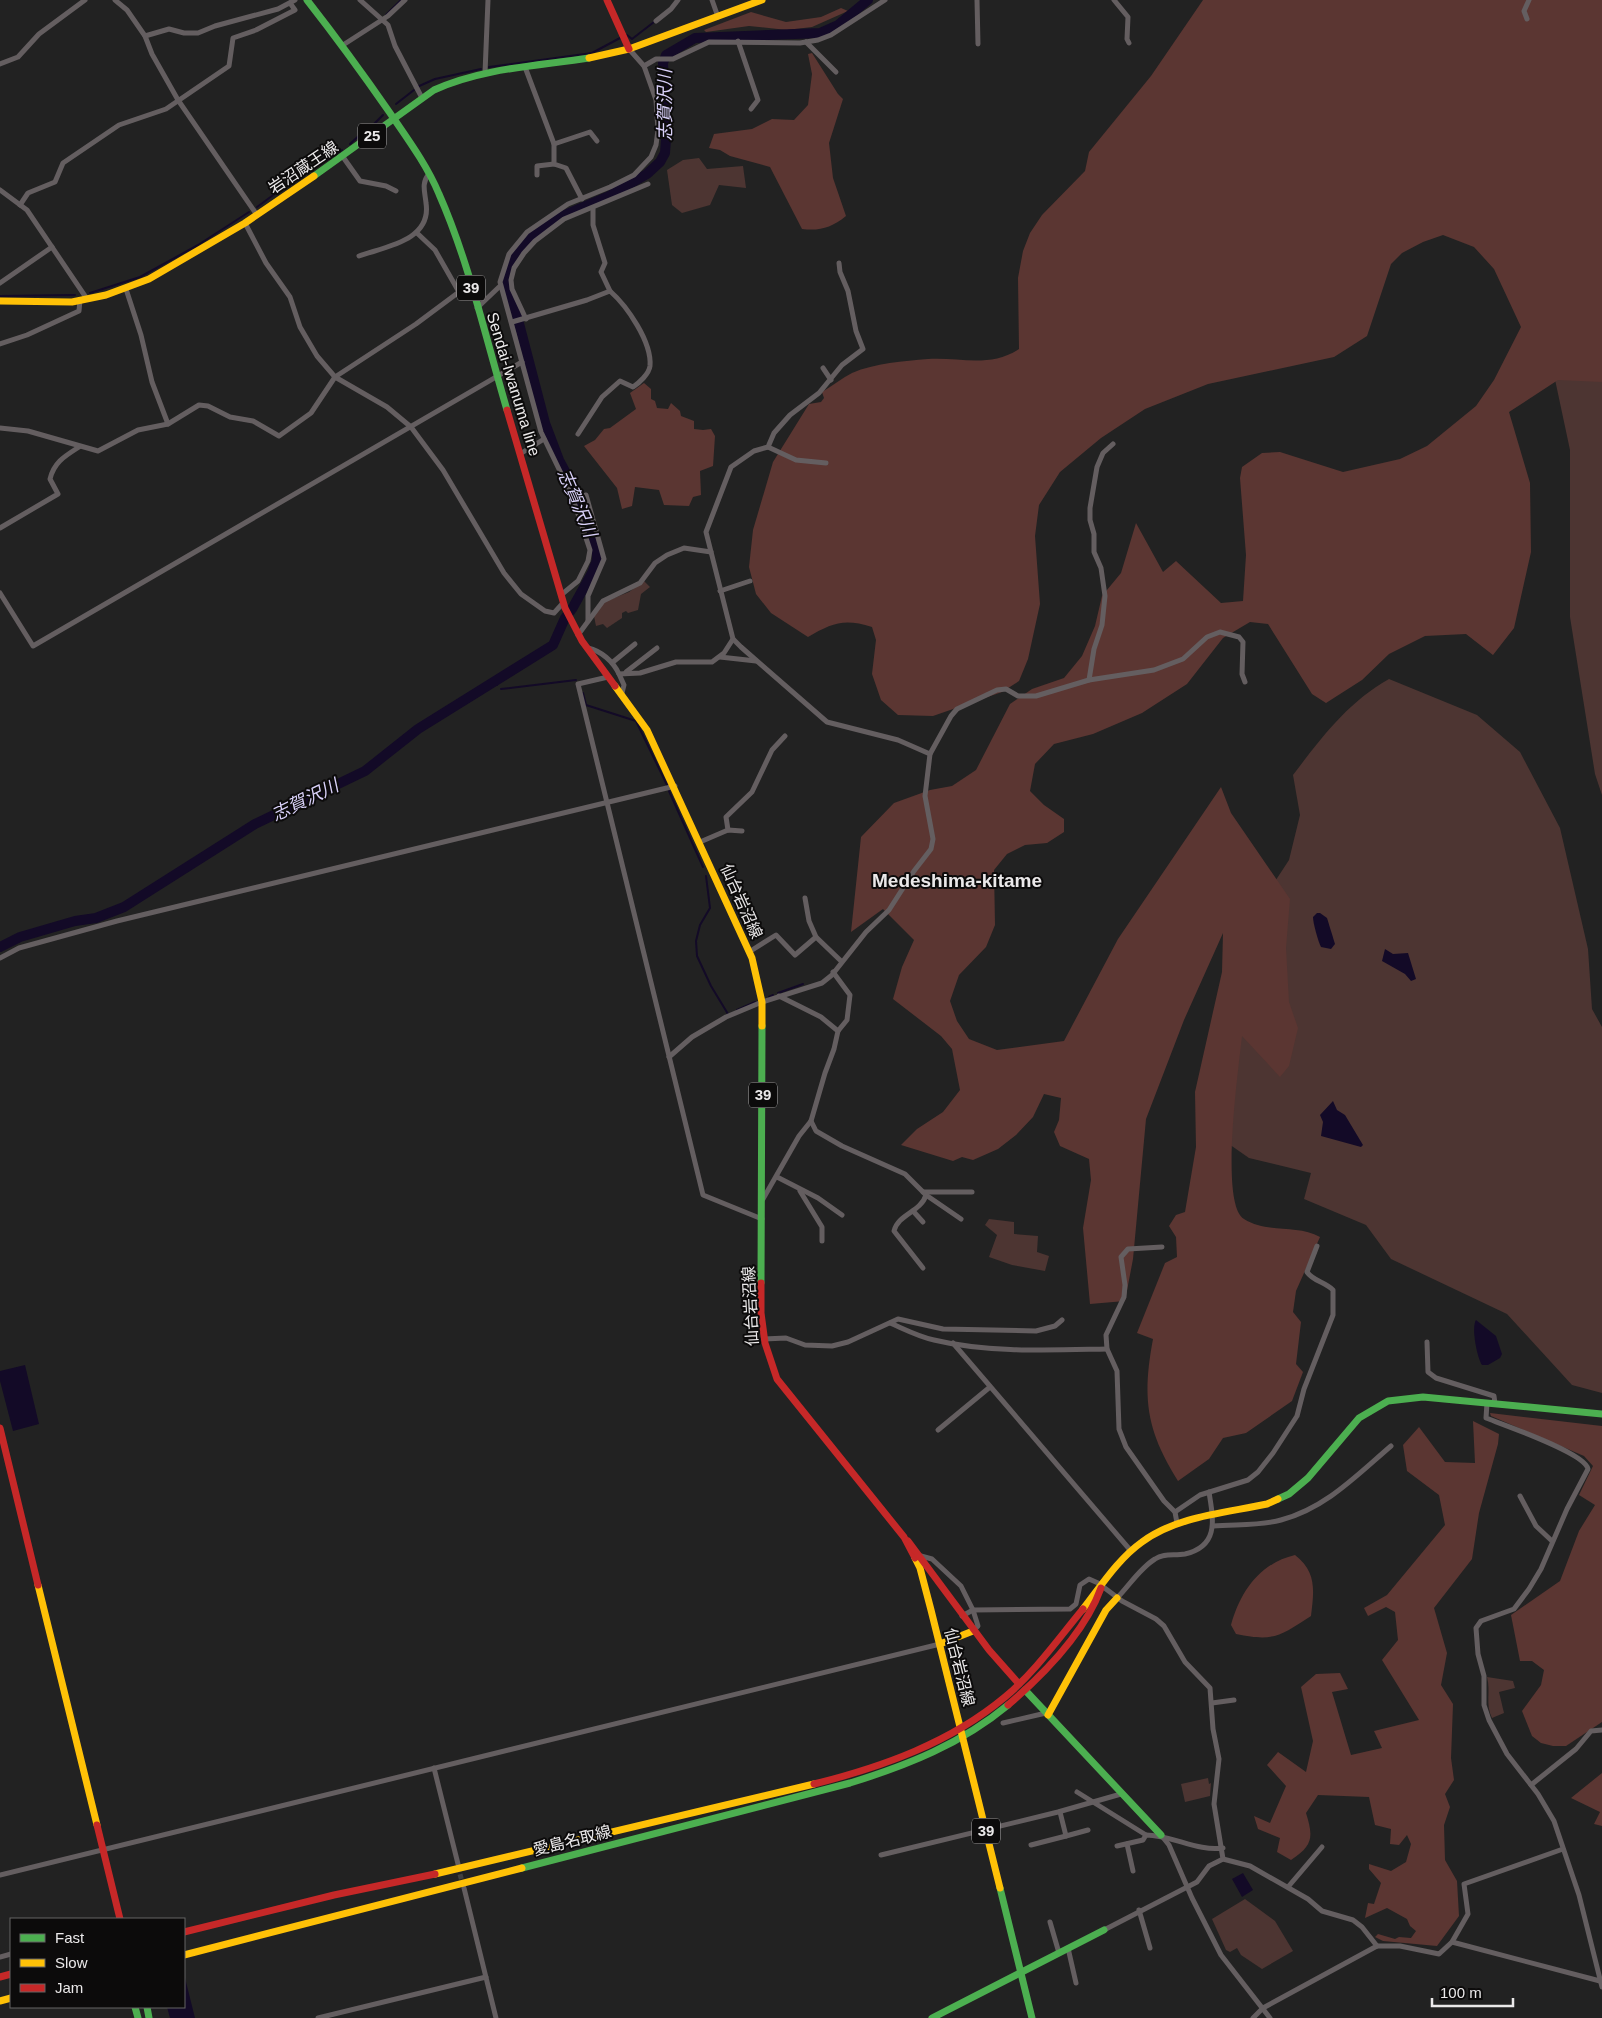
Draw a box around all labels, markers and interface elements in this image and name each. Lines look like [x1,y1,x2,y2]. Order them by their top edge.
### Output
water label: 志賀沢川 [655,67,675,141]
road number: 25 [358,124,386,148]
street label: 岩沼蔵王線 [265,138,341,197]
road number: 39 [457,276,485,300]
street label: Sendai-Iwanuma line [484,310,544,458]
water label: 志賀沢川 [554,466,601,542]
water label: 志賀沢川 [268,774,344,825]
street label: 仙台岩沼線 [718,861,766,941]
district label: Medeshima-kitame [872,870,1042,891]
road number: 39 [749,1082,777,1108]
street label: 仙台岩沼線 [740,1266,761,1346]
street label: 仙台岩沼線 [942,1626,977,1708]
road number: 39 [972,1818,1000,1844]
street label: 愛島名取線 [531,1823,613,1858]
legend [10,1918,185,2008]
text: Fast [55,1929,85,1946]
text: Slow [55,1954,88,1971]
scale bar [1432,1976,1513,2008]
text: Jam [55,1979,83,1996]
text: 100 m [1440,1984,1482,2001]

